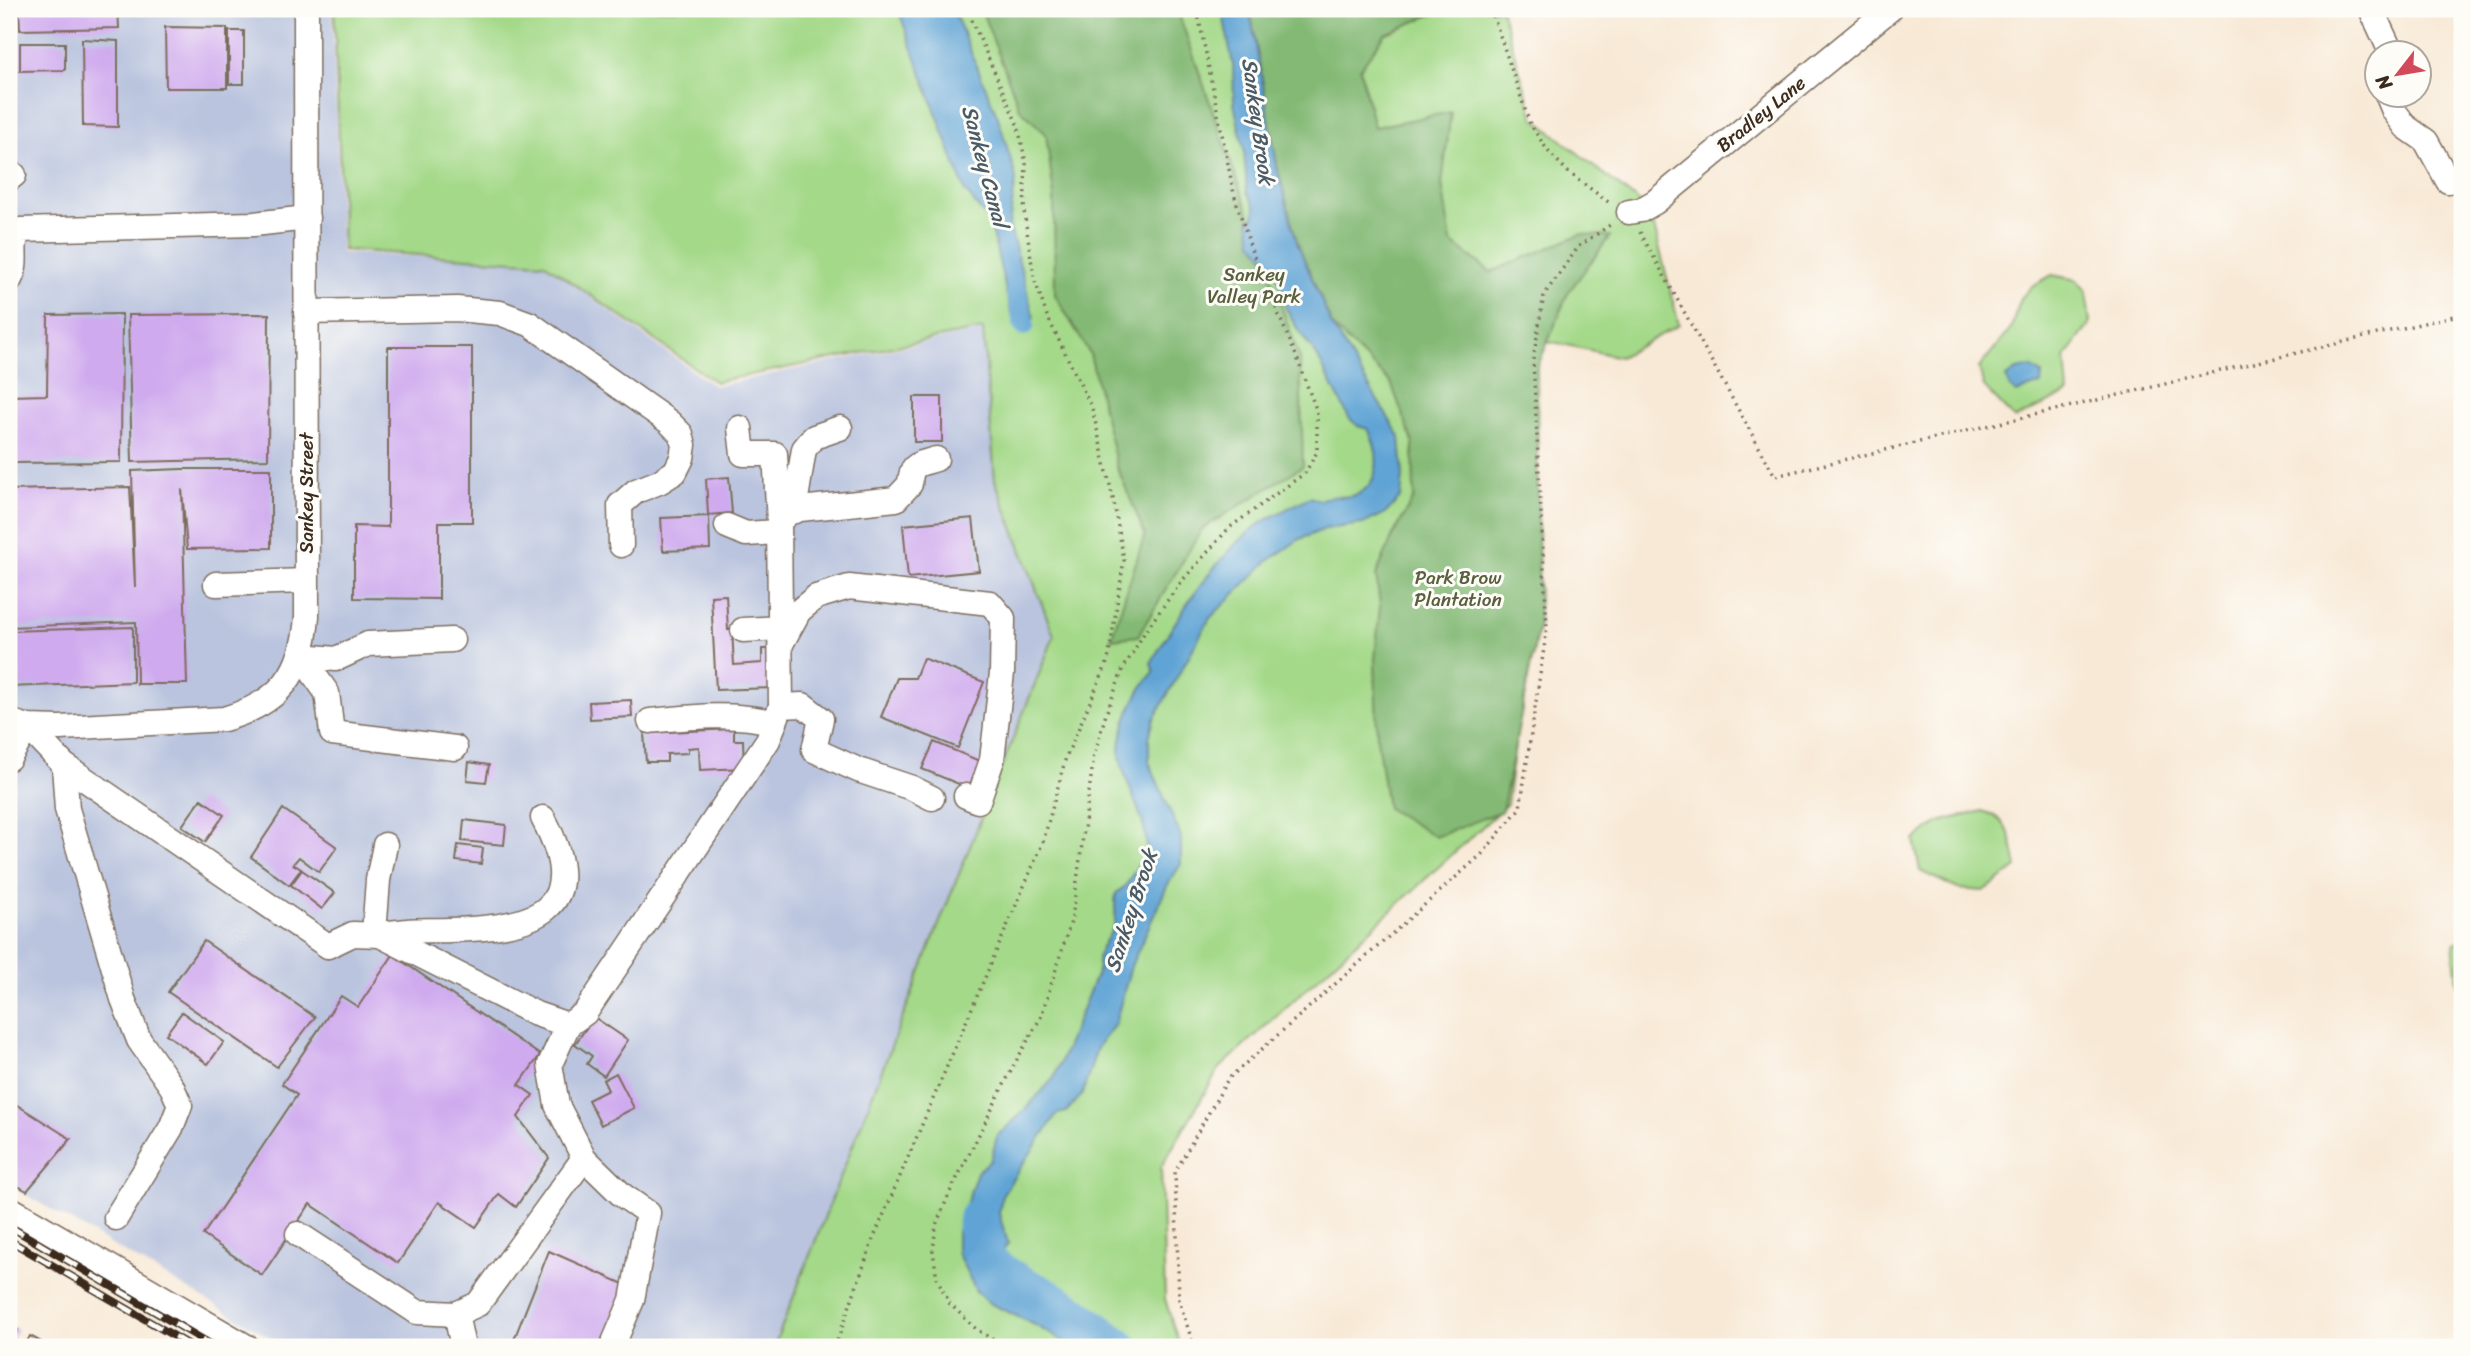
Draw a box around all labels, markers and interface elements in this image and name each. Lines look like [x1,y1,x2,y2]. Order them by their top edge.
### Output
north arrow [2362,38,2432,108]
water label: Sankey Brook [1230,55,1286,189]
street label: Bradley Lane [1709,67,1813,161]
text: N [2366,68,2402,97]
water label: Sankey Canal [951,101,1021,236]
park label: Sankey Valley Park [1207,258,1301,313]
street label: Sankey Street [290,431,323,553]
park label: Park Brow Plantation [1414,561,1502,616]
water label: Sankey Brook [1093,842,1170,977]

